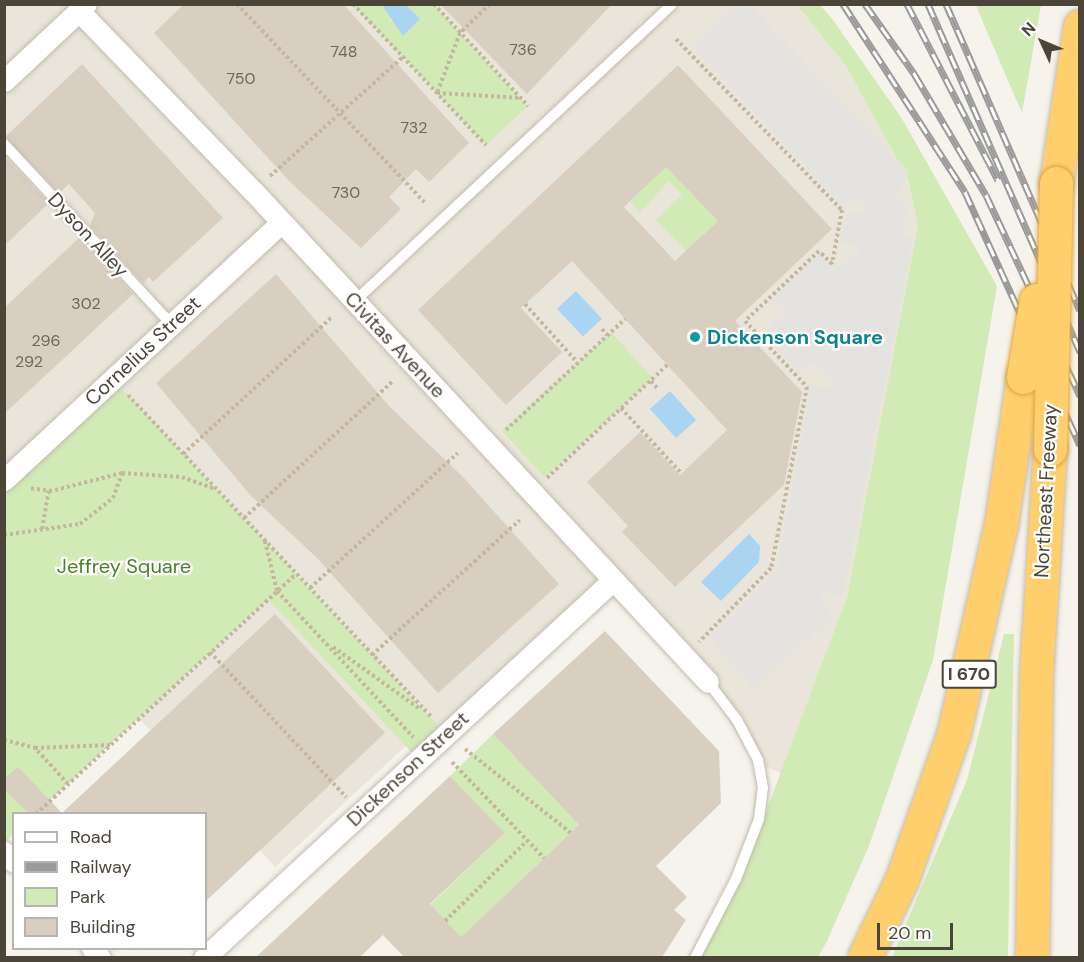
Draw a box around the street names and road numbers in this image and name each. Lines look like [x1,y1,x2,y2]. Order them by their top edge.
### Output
street label: Dyson Alley [43,188,133,282]
street label: Civitas Avenue [340,287,450,403]
street label: Cornelius Street [80,291,206,411]
street label: Northeast Freeway [1029,403,1063,579]
road number: I 670 [940,659,998,689]
street label: Dickenson Street [342,706,474,832]

